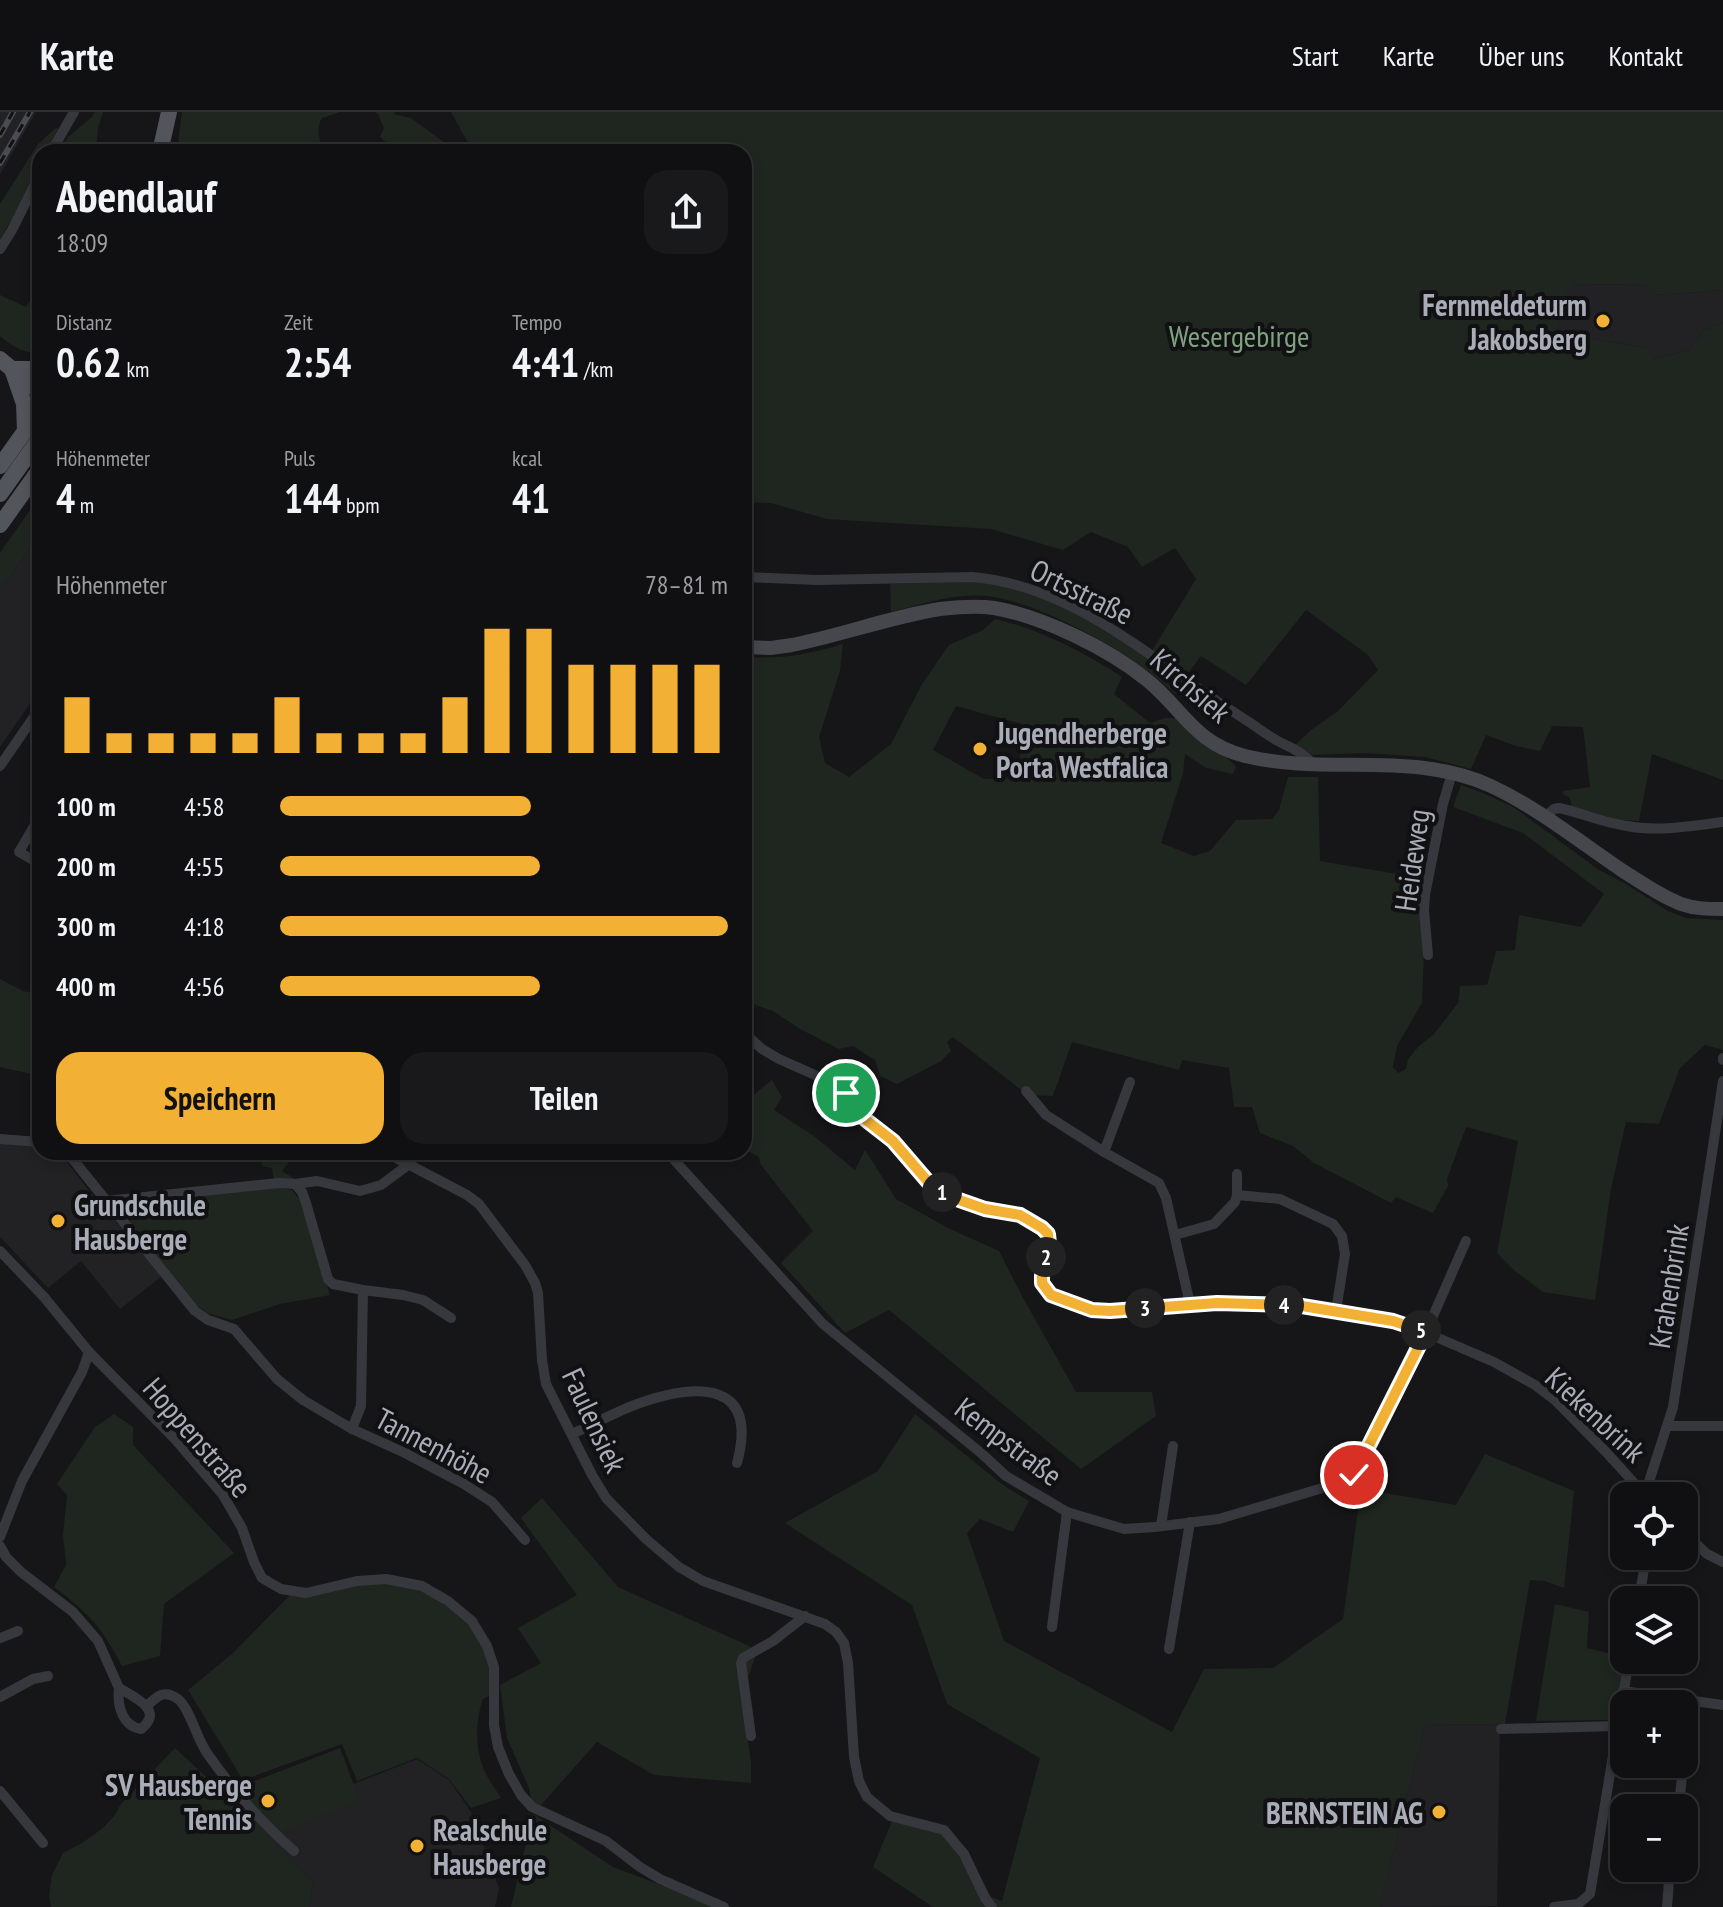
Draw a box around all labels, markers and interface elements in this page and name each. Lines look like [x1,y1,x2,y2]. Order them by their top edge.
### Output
text: Karte [40,31,114,80]
text: Start [1292,37,1339,74]
text: Karte [1383,37,1435,74]
text: Über uns [1479,37,1564,74]
text: Kontakt [1608,37,1683,74]
text: Abendlauf [56,167,216,224]
button: share [644,170,728,254]
text: 18:09 [56,226,108,259]
place label: Fernmeldeturm Jakobsberg [1422,285,1587,358]
text: Distanz [56,308,112,336]
text: Zeit [284,308,313,336]
text: Tempo [512,308,562,336]
marker: Fernmeldeturm Jakobsberg [1594,312,1612,330]
park label: Wesergebirge [1169,316,1309,355]
text: 0.62 [56,336,122,388]
text: 2:54 [284,336,351,388]
text: 4:41 [512,336,579,388]
text: km [122,355,149,383]
text: /km [579,355,613,383]
text: Höhenmeter [56,444,150,472]
text: Puls [284,444,315,472]
text: kcal [512,444,542,472]
text: 4 [56,472,75,524]
text: 144 [284,472,341,524]
text: 41 [512,472,550,524]
text: m [75,491,94,519]
text: bpm [341,491,379,519]
street label: Ortsstraße [1024,549,1140,633]
text: Höhenmeter [56,568,167,601]
text: 78–81 m [645,568,728,601]
street label: Kirchsiek [1143,639,1240,731]
place label: Jugendherberge Porta Westfalica [995,713,1169,786]
marker: Jugendherberge Porta Westfalica [971,740,989,758]
text: 100 m [56,790,116,823]
text: 4:58 [184,790,224,823]
street label: Heideweg [1385,806,1437,914]
text: 200 m [56,850,116,883]
text: 4:55 [184,850,224,883]
text: 300 m [56,910,116,943]
text: 4:18 [184,910,224,943]
text: 400 m [56,970,116,1003]
text: 4:56 [184,970,224,1003]
button: Speichern [56,1052,384,1144]
button: Teilen [400,1052,728,1144]
pin [812,1059,880,1127]
icon: arrive [824,1071,868,1115]
pin: 1 [922,1172,962,1212]
text: 1 [937,1178,947,1206]
place label: Grundschule Hausberge [74,1185,206,1258]
marker: Grundschule Hausberge [49,1212,67,1230]
street label: Krahenbrink [1639,1221,1697,1351]
pin: 2 [1026,1237,1066,1277]
text: 2 [1041,1243,1051,1271]
pin: 4 [1264,1285,1304,1325]
pin: 3 [1125,1288,1165,1328]
text: 4 [1279,1291,1289,1319]
text: 3 [1140,1294,1150,1322]
pin: 5 [1401,1310,1441,1350]
text: 5 [1416,1316,1426,1344]
street label: Kiekenbrink [1538,1358,1655,1470]
street label: Faulensiek [554,1362,636,1479]
street label: Hoppenstraße [135,1369,261,1505]
street label: Kempstraße [948,1388,1070,1494]
street label: Tannenhöhe [369,1398,499,1492]
pin [1320,1441,1388,1509]
icon: check [1332,1453,1376,1497]
map controls [1610,1482,1698,1882]
button: locate [1610,1482,1698,1570]
button: layers [1610,1586,1698,1674]
button: + [1610,1690,1698,1778]
place label: SV Hausberge Tennis [105,1765,252,1838]
marker: SV Hausberge Tennis [259,1792,277,1810]
place label: BERNSTEIN AG [1266,1793,1423,1832]
button: − [1610,1794,1698,1882]
marker: BERNSTEIN AG [1430,1803,1448,1821]
place label: Realschule Hausberge [433,1810,547,1883]
marker: Realschule Hausberge [408,1837,426,1855]

